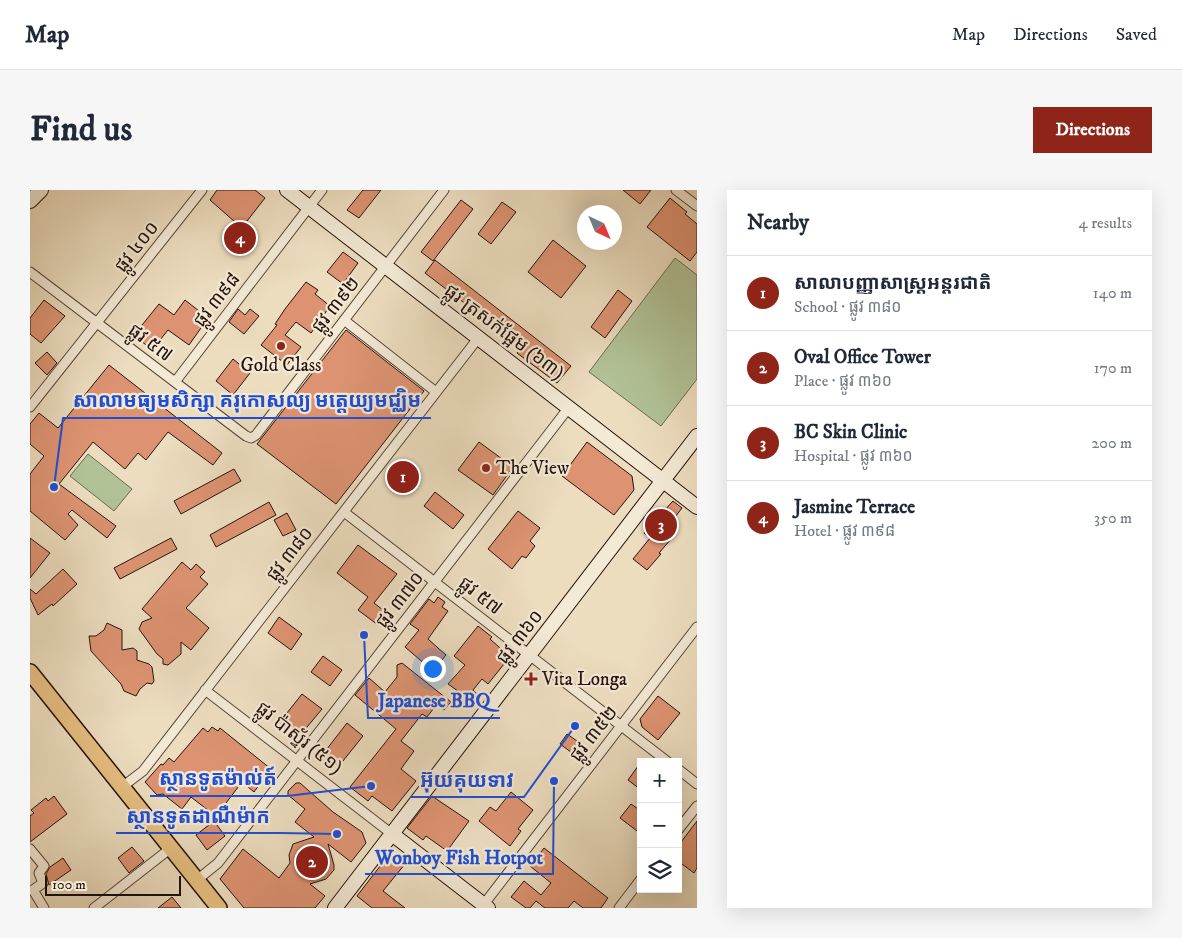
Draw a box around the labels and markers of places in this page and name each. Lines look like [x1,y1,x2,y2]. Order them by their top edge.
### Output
pin: 4 [224,219,256,257]
marker: Gold Class [275,340,287,352]
place label: Gold Class [241,354,321,377]
callout: សាលាមធ្យមសិក្សា គរុកោសល្យ មត្តេយ្យមជ្ឈិម [63,383,431,418]
place label: The View [496,457,569,480]
pin: 1 [387,458,419,496]
marker: The View [480,462,492,474]
pin: 3 [645,506,677,544]
place label: Vita Longa [541,668,627,691]
marker: Vita Longa [524,672,538,686]
callout: Japanese BBQ [368,683,500,718]
callout: ស្ថានទូតម៉ាល់ត៍ [150,761,287,796]
callout: អ៊ុយគុយទាវ [410,762,524,797]
callout: ស្ថានទូតដាណឺម៉ាក [116,798,280,833]
callout: Wonboy Fish Hotpot [365,839,553,874]
pin: 2 [296,843,328,881]

